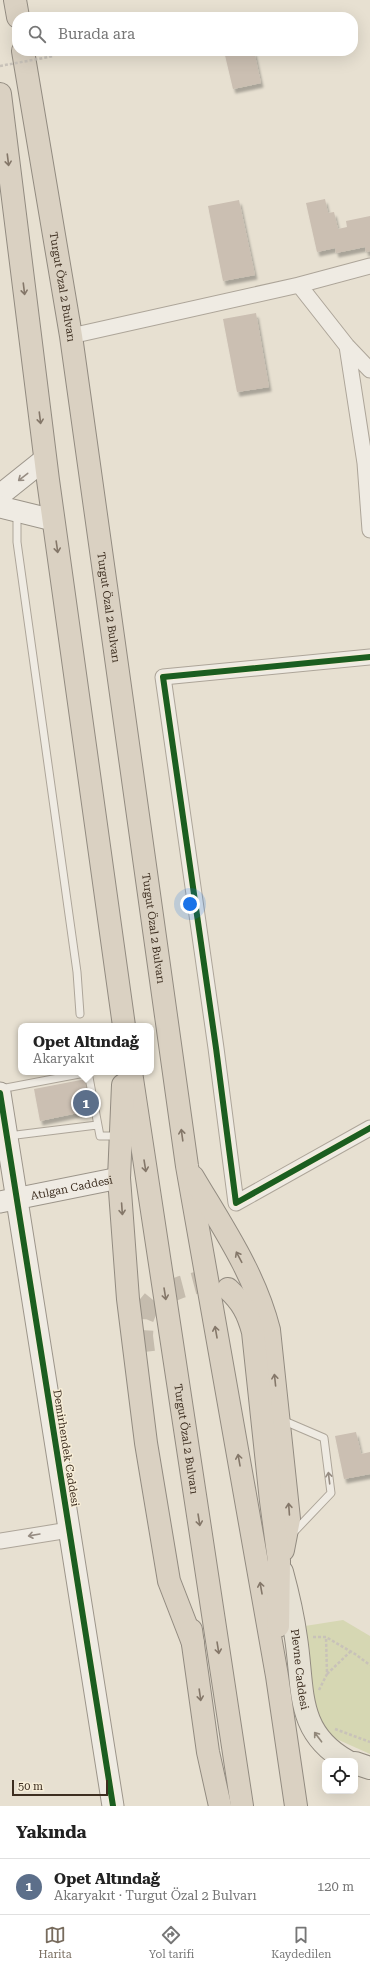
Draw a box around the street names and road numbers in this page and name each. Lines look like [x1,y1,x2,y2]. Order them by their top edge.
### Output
street label: Turgut Özal 2 Bulvarı [47,231,78,343]
street label: Turgut Özal 2 Bulvarı [95,551,123,664]
street label: Turgut Özal 2 Bulvarı [140,872,168,985]
street label: Atılgan Caddesi [29,1173,114,1202]
street label: Turgut Özal 2 Bulvarı [172,1383,201,1495]
street label: Demirhendek Caddesi [50,1389,82,1508]
street label: Plevne Caddesi [288,1628,312,1712]

